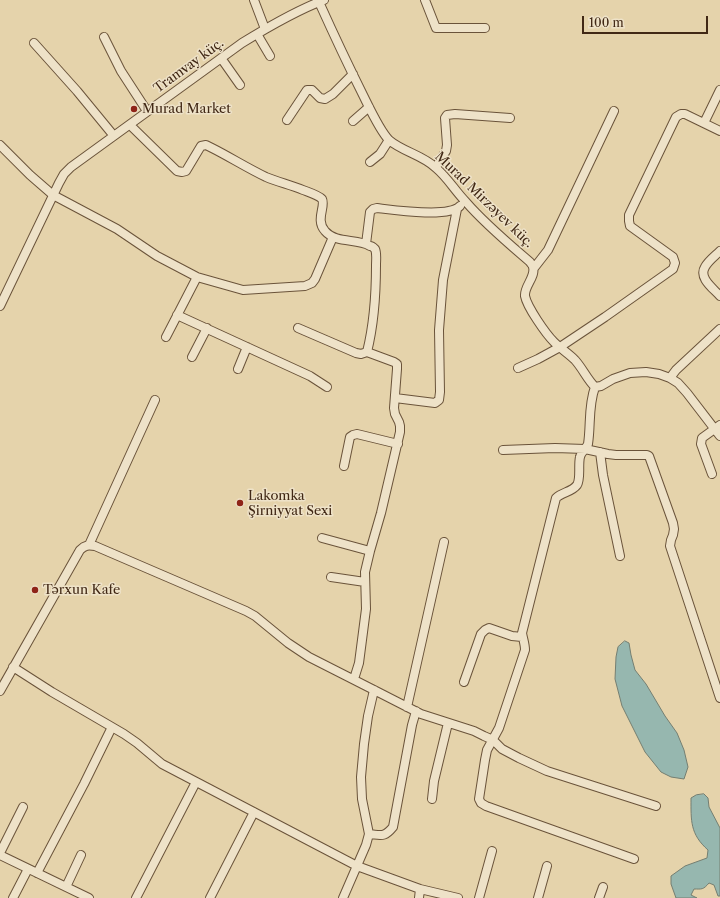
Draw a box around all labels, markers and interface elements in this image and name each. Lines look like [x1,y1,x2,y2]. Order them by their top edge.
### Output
scale bar [584,8,710,34]
text: 100 m [589,15,624,30]
street label: Tramvay küç. [151,35,227,97]
place label: Murad Market [142,101,231,117]
marker: Murad Market [129,104,139,114]
street label: Murad Mirzəyev küç. [432,149,536,251]
place label: Lakomka Şirniyyat Sexi [248,488,332,519]
marker: Lakomka Şirniyyat Sexi [235,498,245,508]
place label: Tərxun Kafe [43,582,120,598]
marker: Tərxun Kafe [30,585,40,595]

